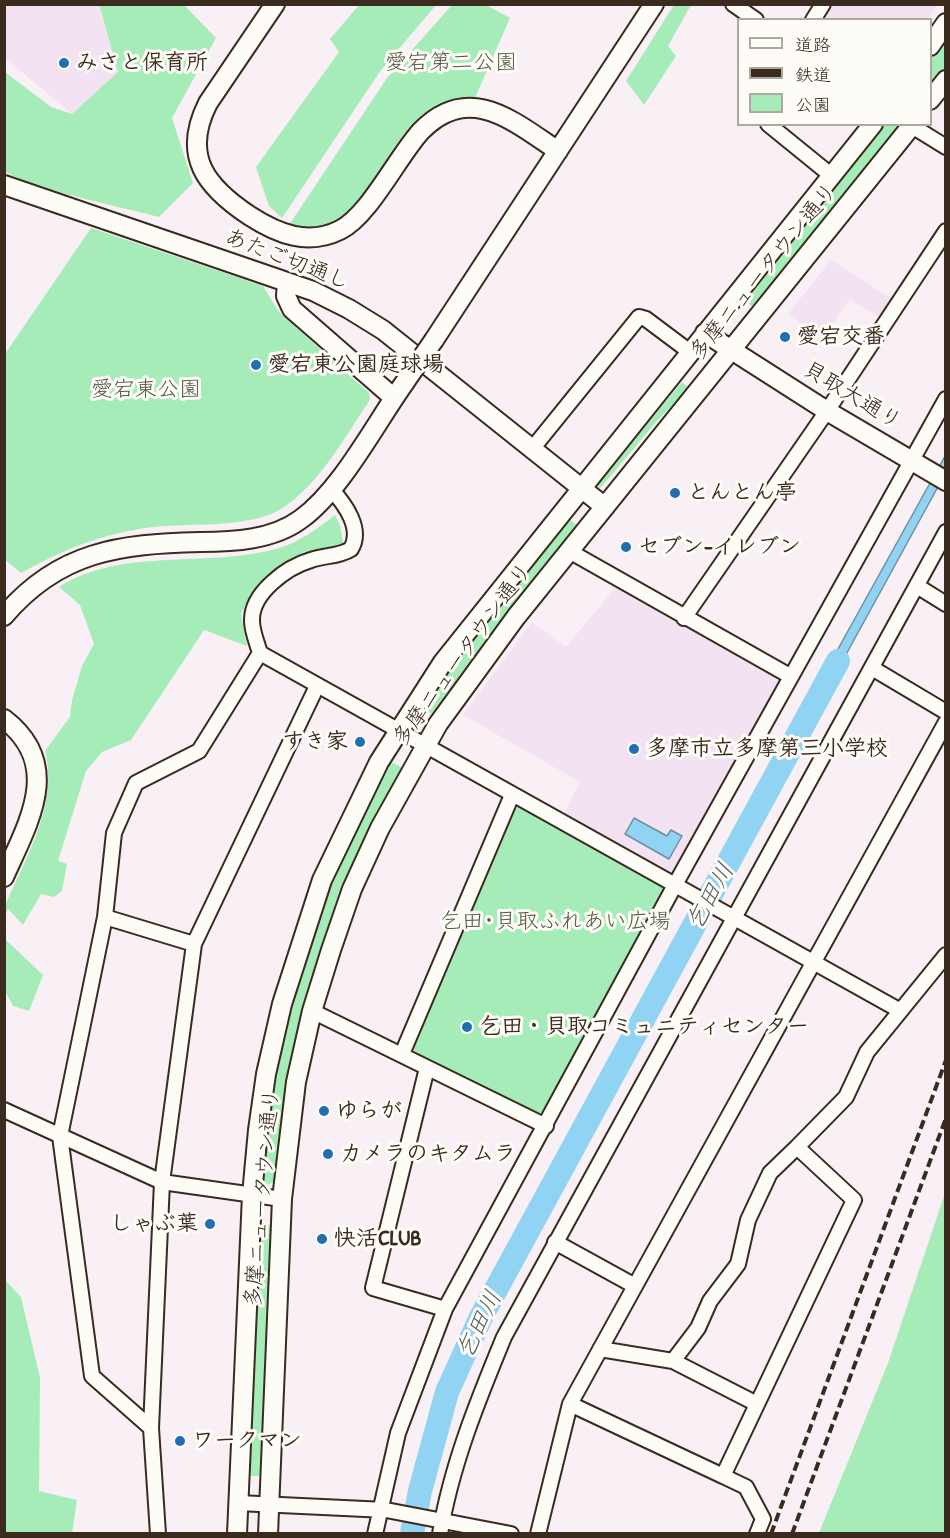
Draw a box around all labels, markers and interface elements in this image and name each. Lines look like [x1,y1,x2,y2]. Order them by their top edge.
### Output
legend [737,18,932,126]
text: 道路 [795,32,831,57]
place label: みさと保育所 [76,50,208,76]
park label: 愛宕第二公園 [385,50,517,76]
marker: みさと保育所 [57,56,71,70]
text: 鉄道 [795,62,831,87]
text: 公園 [795,92,831,117]
street label: 多摩ニュータウン通り [685,178,843,366]
street label: あたご切通し [221,224,353,296]
place label: 愛宕交番 [797,324,885,350]
marker: 愛宕交番 [778,330,792,344]
place label: 愛宕東公園庭球場 [268,352,444,378]
street label: 貝取大通り [798,356,906,436]
marker: 愛宕東公園庭球場 [249,358,263,372]
park label: 愛宕東公園 [91,377,201,403]
place label: とんとん亭 [687,480,797,506]
marker: とんとん亭 [668,486,682,500]
place label: セブン-イレブン [638,534,801,560]
marker: セブン-イレブン [619,540,633,554]
street label: 多摩ニュータウン通り [388,558,538,752]
place label: すき家 [282,729,348,755]
marker: すき家 [353,735,367,749]
place label: 多摩市立多摩第三小学校 [646,736,888,762]
marker: 多摩市立多摩第三小学校 [627,742,641,756]
water label: 乞田川 [681,859,741,935]
park label: 乞田･貝取ふれあい広場 [440,909,670,935]
place label: 乞田・貝取コミュニティセンター [479,1014,809,1040]
marker: 乞田・貝取コミュニティセンター [460,1020,474,1034]
street label: 多摩ニュータウン通り [240,1087,286,1309]
place label: ゆらが [336,1098,402,1124]
marker: ゆらが [317,1104,331,1118]
place label: カメラのキタムラ [340,1141,516,1167]
marker: カメラのキタムラ [321,1147,335,1161]
place label: しゃぶ葉 [110,1211,198,1237]
marker: しゃぶ葉 [203,1217,217,1231]
place label: 快活CLUB [334,1226,421,1252]
marker: 快活CLUB [315,1232,329,1246]
water label: 乞田川 [451,1286,509,1364]
place label: ワークマン [192,1428,302,1454]
marker: ワークマン [173,1434,187,1448]

